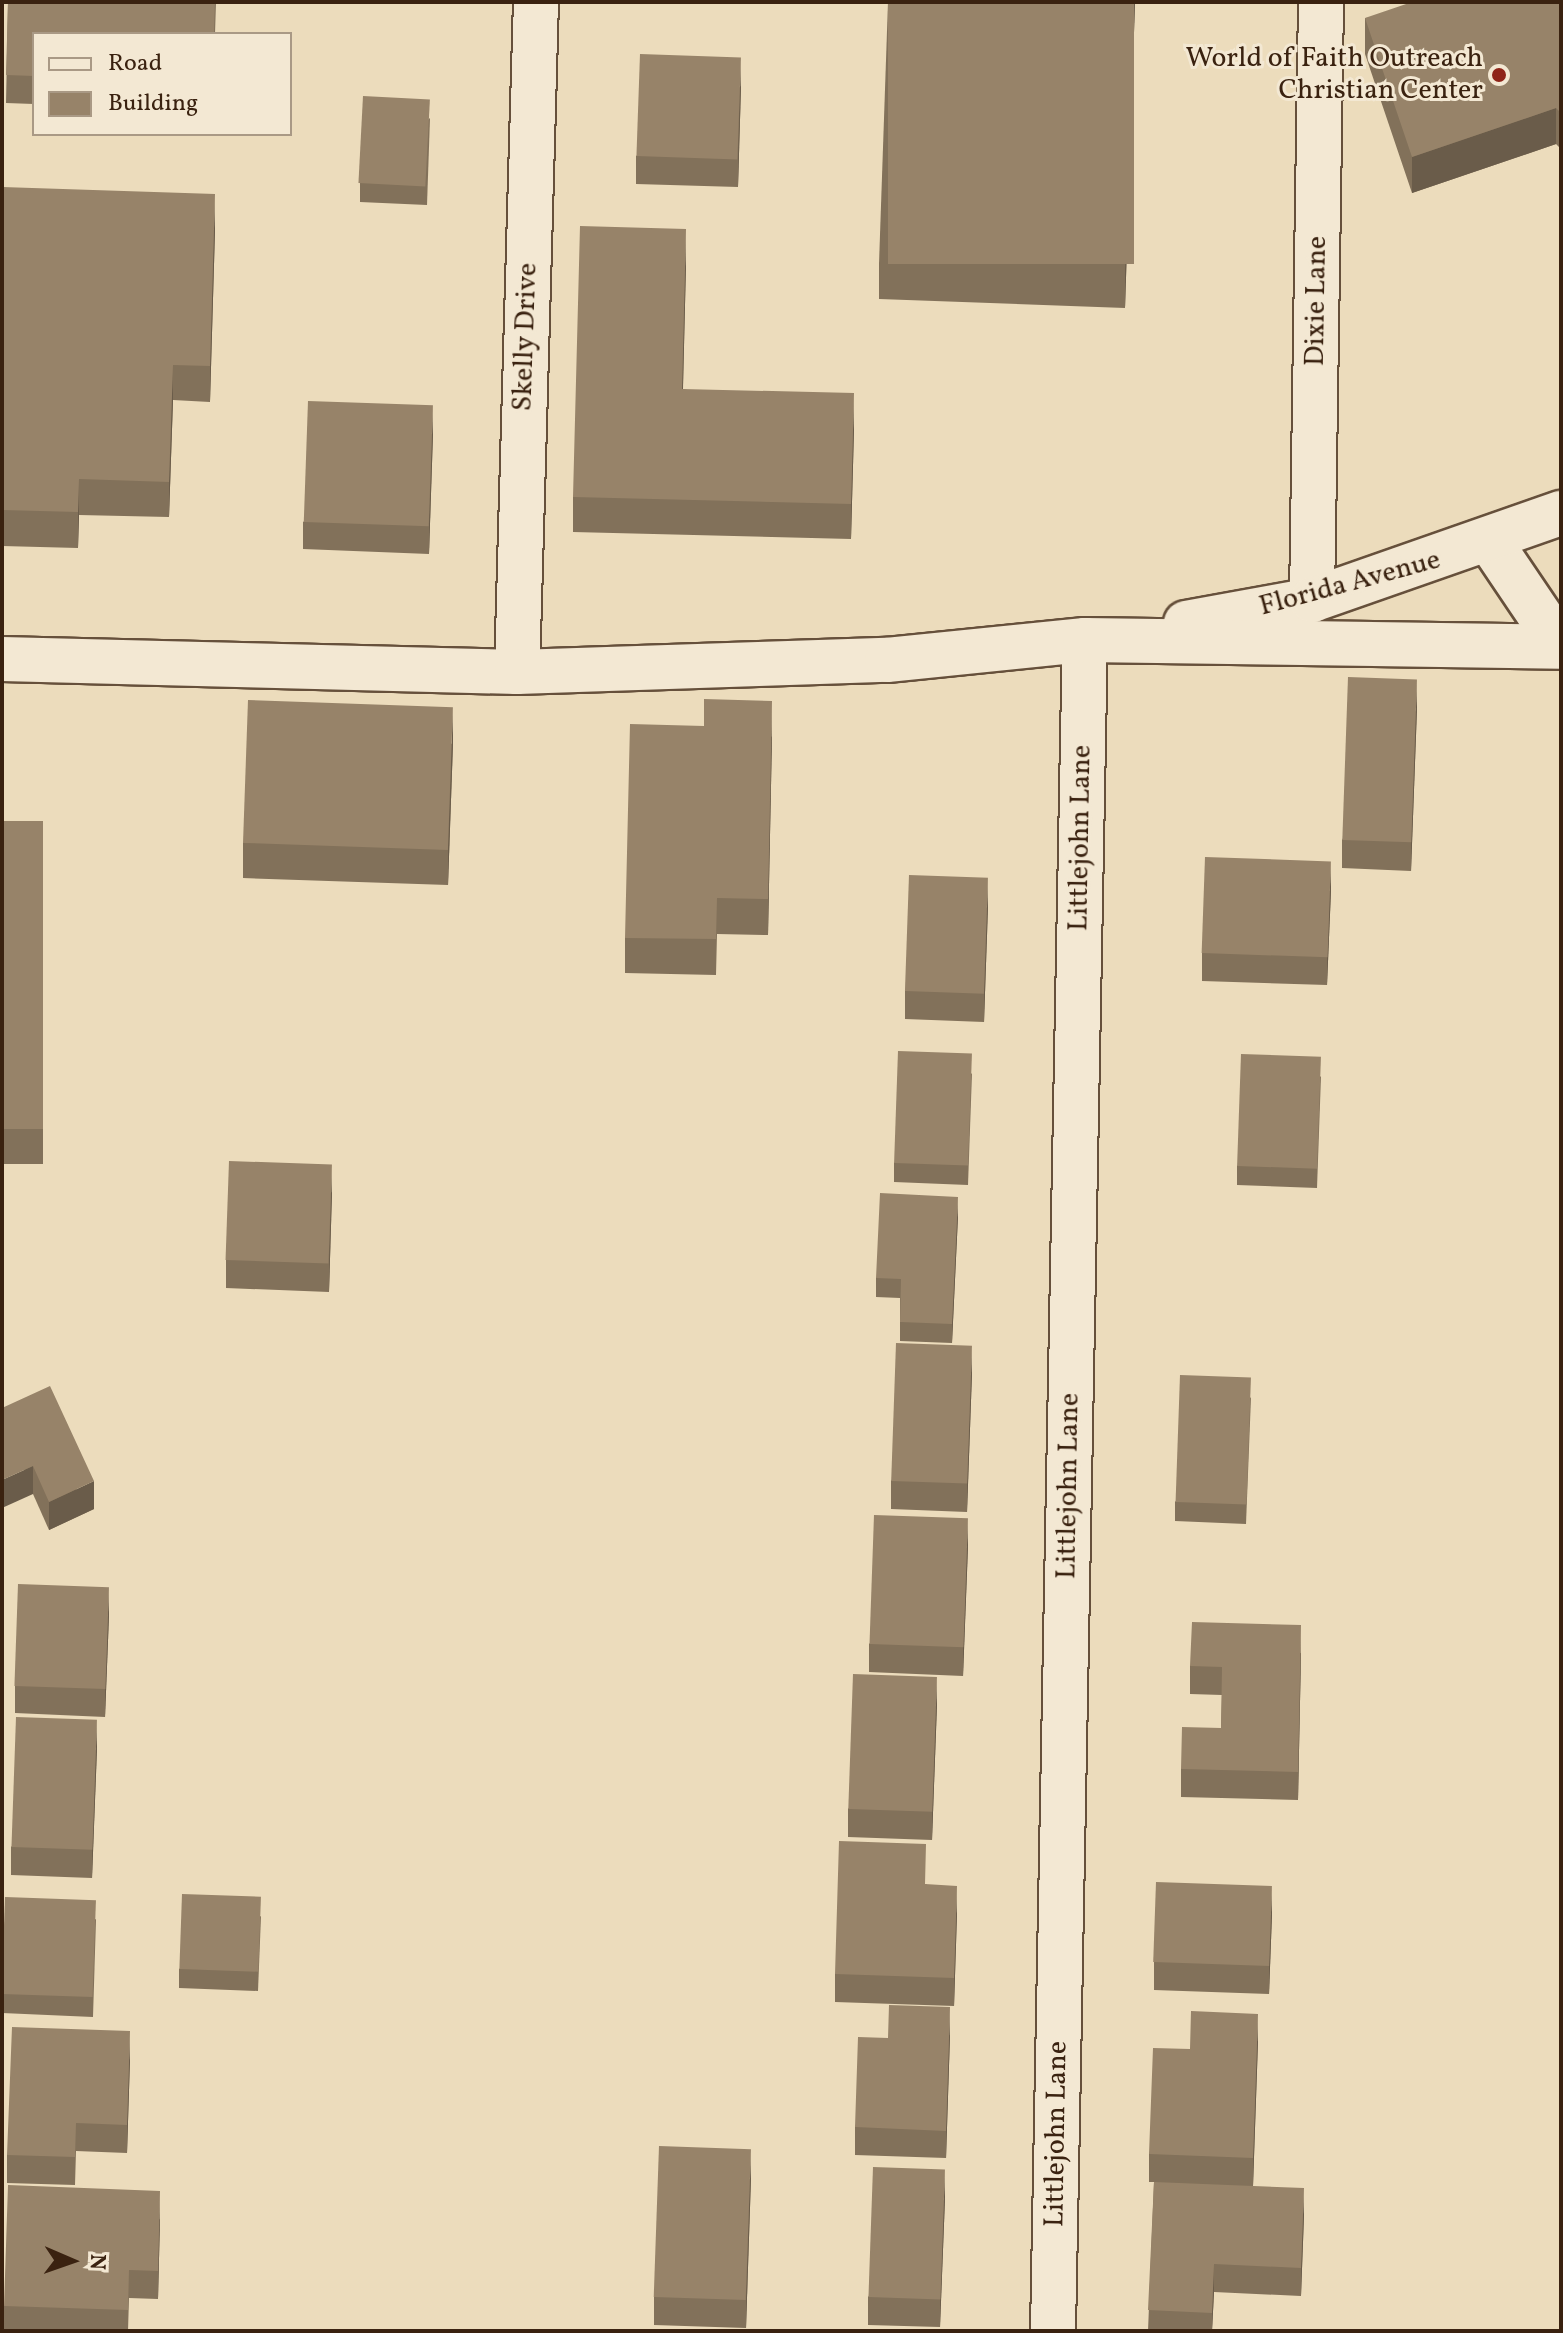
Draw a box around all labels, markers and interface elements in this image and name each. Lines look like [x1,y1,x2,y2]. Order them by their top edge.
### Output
legend [32,32,292,136]
place label: World of Faith Outreach Christian Center [1188,42,1483,108]
text: Road [108,47,162,81]
marker: World of Faith Outreach Christian Center [1490,66,1508,84]
text: Building [108,87,198,121]
street label: Dixie Lane [1299,236,1335,366]
street label: Skelly Drive [507,262,545,412]
street label: Florida Avenue [1256,544,1444,624]
street label: Littlejohn Lane [1063,745,1099,931]
street label: Littlejohn Lane [1051,1393,1087,1579]
street label: Littlejohn Lane [1039,2041,1075,2227]
north arrow [32,2221,112,2301]
text: N [81,2253,112,2270]

